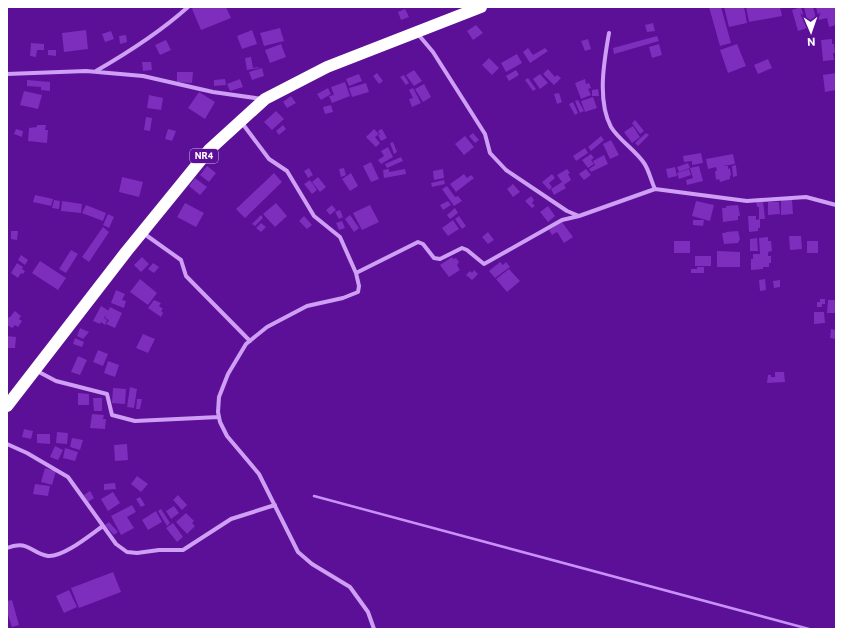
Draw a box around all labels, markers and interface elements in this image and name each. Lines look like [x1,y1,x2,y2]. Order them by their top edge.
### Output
north arrow [791,12,831,52]
text: N [807,36,816,49]
road number: NR4 [190,149,218,163]

